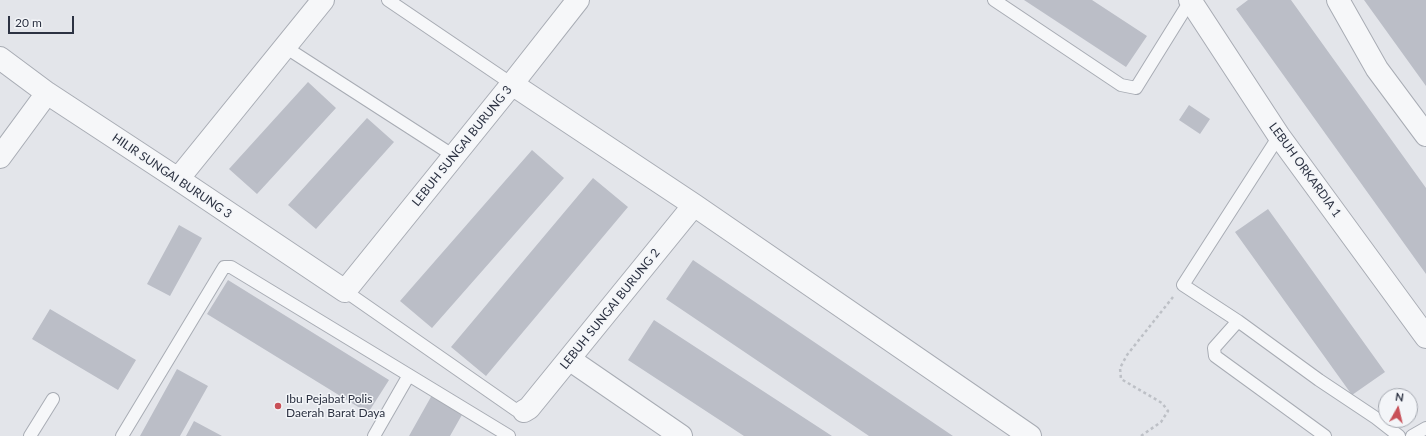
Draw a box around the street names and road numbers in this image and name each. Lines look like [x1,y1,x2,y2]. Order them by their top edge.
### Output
street label: LEBUH SUNGAI BURUNG 3 [409,83,515,209]
street label: LEBUH ORKARDIA 1 [1266,120,1344,220]
street label: HILIR SUNGAI BURUNG 3 [109,131,235,221]
street label: LEBUH SUNGAI BURUNG 2 [557,246,663,372]

